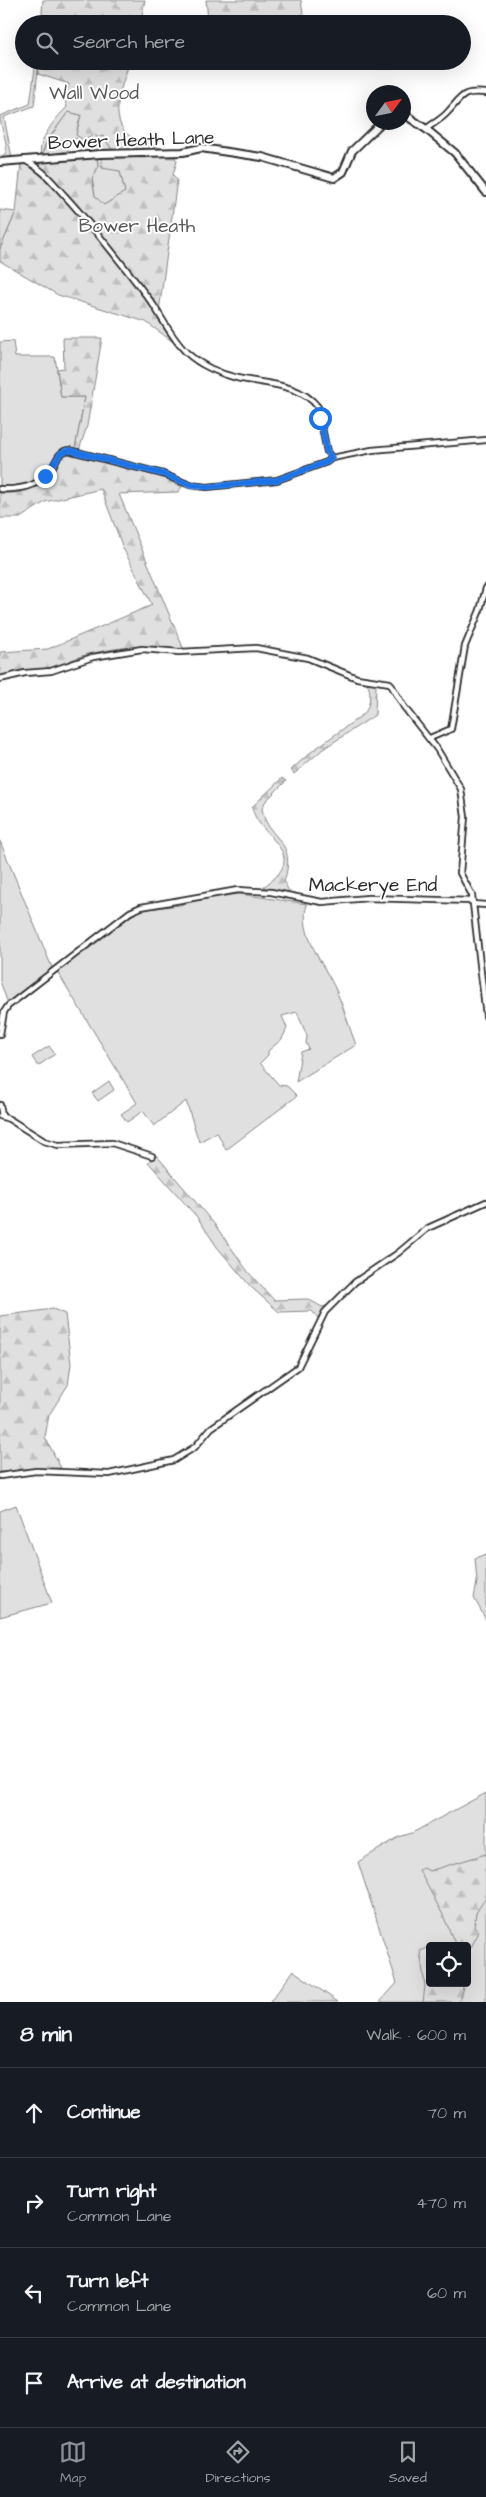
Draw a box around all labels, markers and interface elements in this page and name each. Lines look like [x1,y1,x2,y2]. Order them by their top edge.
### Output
search box [15,15,471,70]
icon: search [33,29,61,57]
text: Search here [73,29,185,56]
park label: Wall Wood [49,80,139,107]
north arrow [366,85,411,130]
street label: Bower Heath Lane [47,124,215,157]
park label: Bower Heath [79,213,196,240]
route start [309,407,332,430]
route end [34,465,57,488]
street label: Mackerye End [309,872,438,900]
map controls [426,1942,471,1987]
button: locate [426,1942,471,1987]
text: 8 min [20,2020,72,2049]
text: Walk · 600 m [366,2024,466,2046]
icon: ahead [20,2099,48,2127]
text: Continue [67,2099,141,2126]
text: 70 m [427,2102,466,2124]
text: Turn right [67,2178,156,2205]
icon: right [20,2189,48,2217]
text: 470 m [416,2192,466,2214]
text: Common Lane [67,2205,172,2227]
text: Turn left [67,2268,148,2295]
icon: left [20,2279,48,2307]
text: 60 m [427,2282,466,2304]
text: Common Lane [67,2295,172,2317]
icon: arrive [20,2369,48,2397]
text: Arrive at destination [67,2369,246,2396]
tab: Map [59,2438,87,2488]
tab: Directions [205,2438,270,2488]
tab: Saved [389,2438,427,2488]

